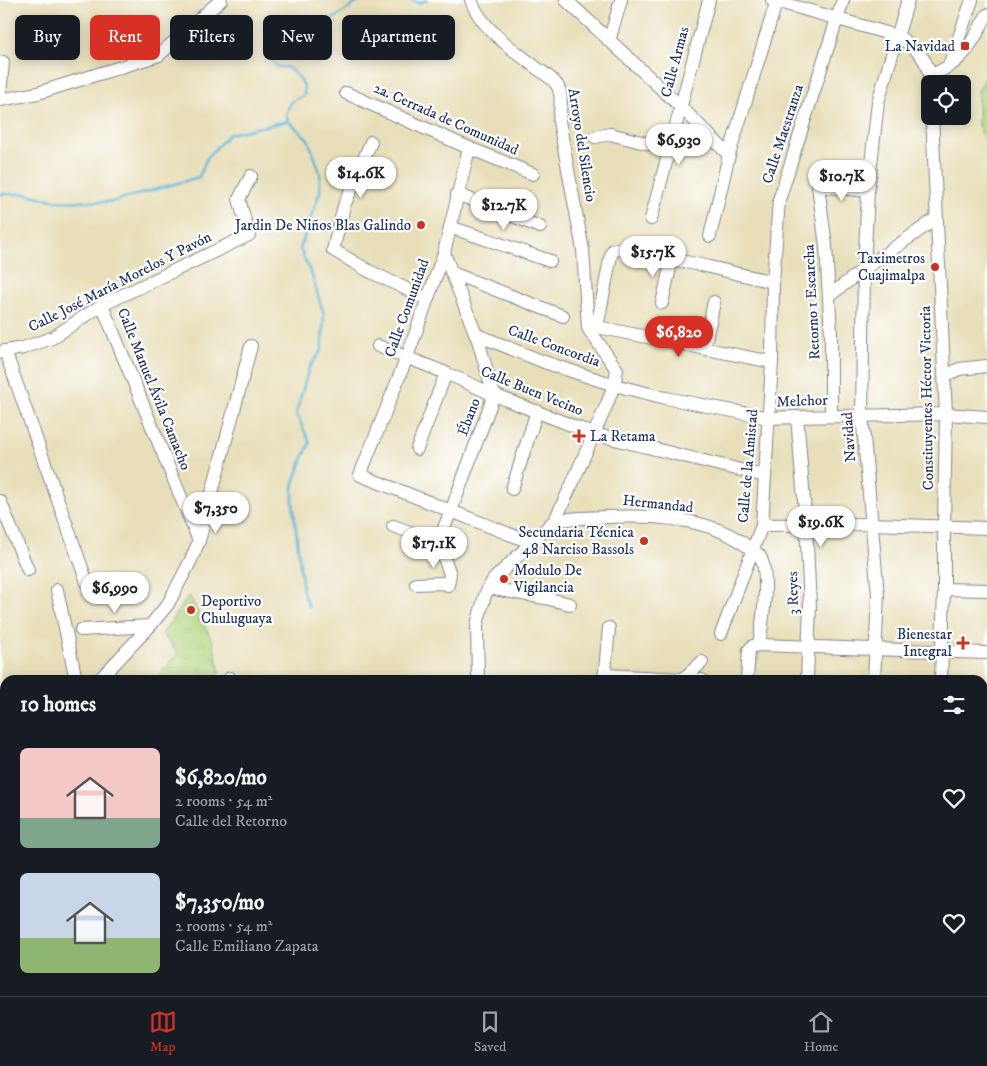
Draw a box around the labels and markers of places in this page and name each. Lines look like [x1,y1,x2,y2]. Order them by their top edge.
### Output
place label: La Navidad [885,37,956,56]
marker: La Navidad [959,40,971,52]
pin: $6,930 [638,124,720,166]
pin: $14.6K [320,156,402,199]
pin: $10.7K [801,160,883,202]
pin: $12.7K [463,188,545,231]
place label: Jardin De Niños Blas Galindo [233,216,411,235]
marker: Jardin De Niños Blas Galindo [415,219,427,231]
pin: $15.7K [612,236,694,278]
place label: Taximetros Cuajimalpa [857,249,926,285]
marker: Taximetros Cuajimalpa [929,261,941,273]
pin: $6,820 [638,316,720,358]
place label: La Retama [590,427,656,446]
marker: La Retama [572,429,586,443]
pin: $7,350 [175,492,257,534]
pin: $19.6K [780,506,862,548]
place label: Secundaria Técnica 48 Narciso Bassols [518,523,635,559]
pin: $17.1K [393,526,475,569]
marker: Secundaria Técnica 48 Narciso Bassols [638,535,650,547]
place label: Modulo De Vigilancia [513,561,582,597]
pin: $6,990 [74,572,156,614]
marker: Modulo De Vigilancia [498,573,510,585]
place label: Deportivo Chuluguaya [201,592,273,628]
marker: Deportivo Chuluguaya [185,604,197,616]
place label: Bienestar Integral [897,625,952,661]
marker: Bienestar Integral [956,636,970,650]

